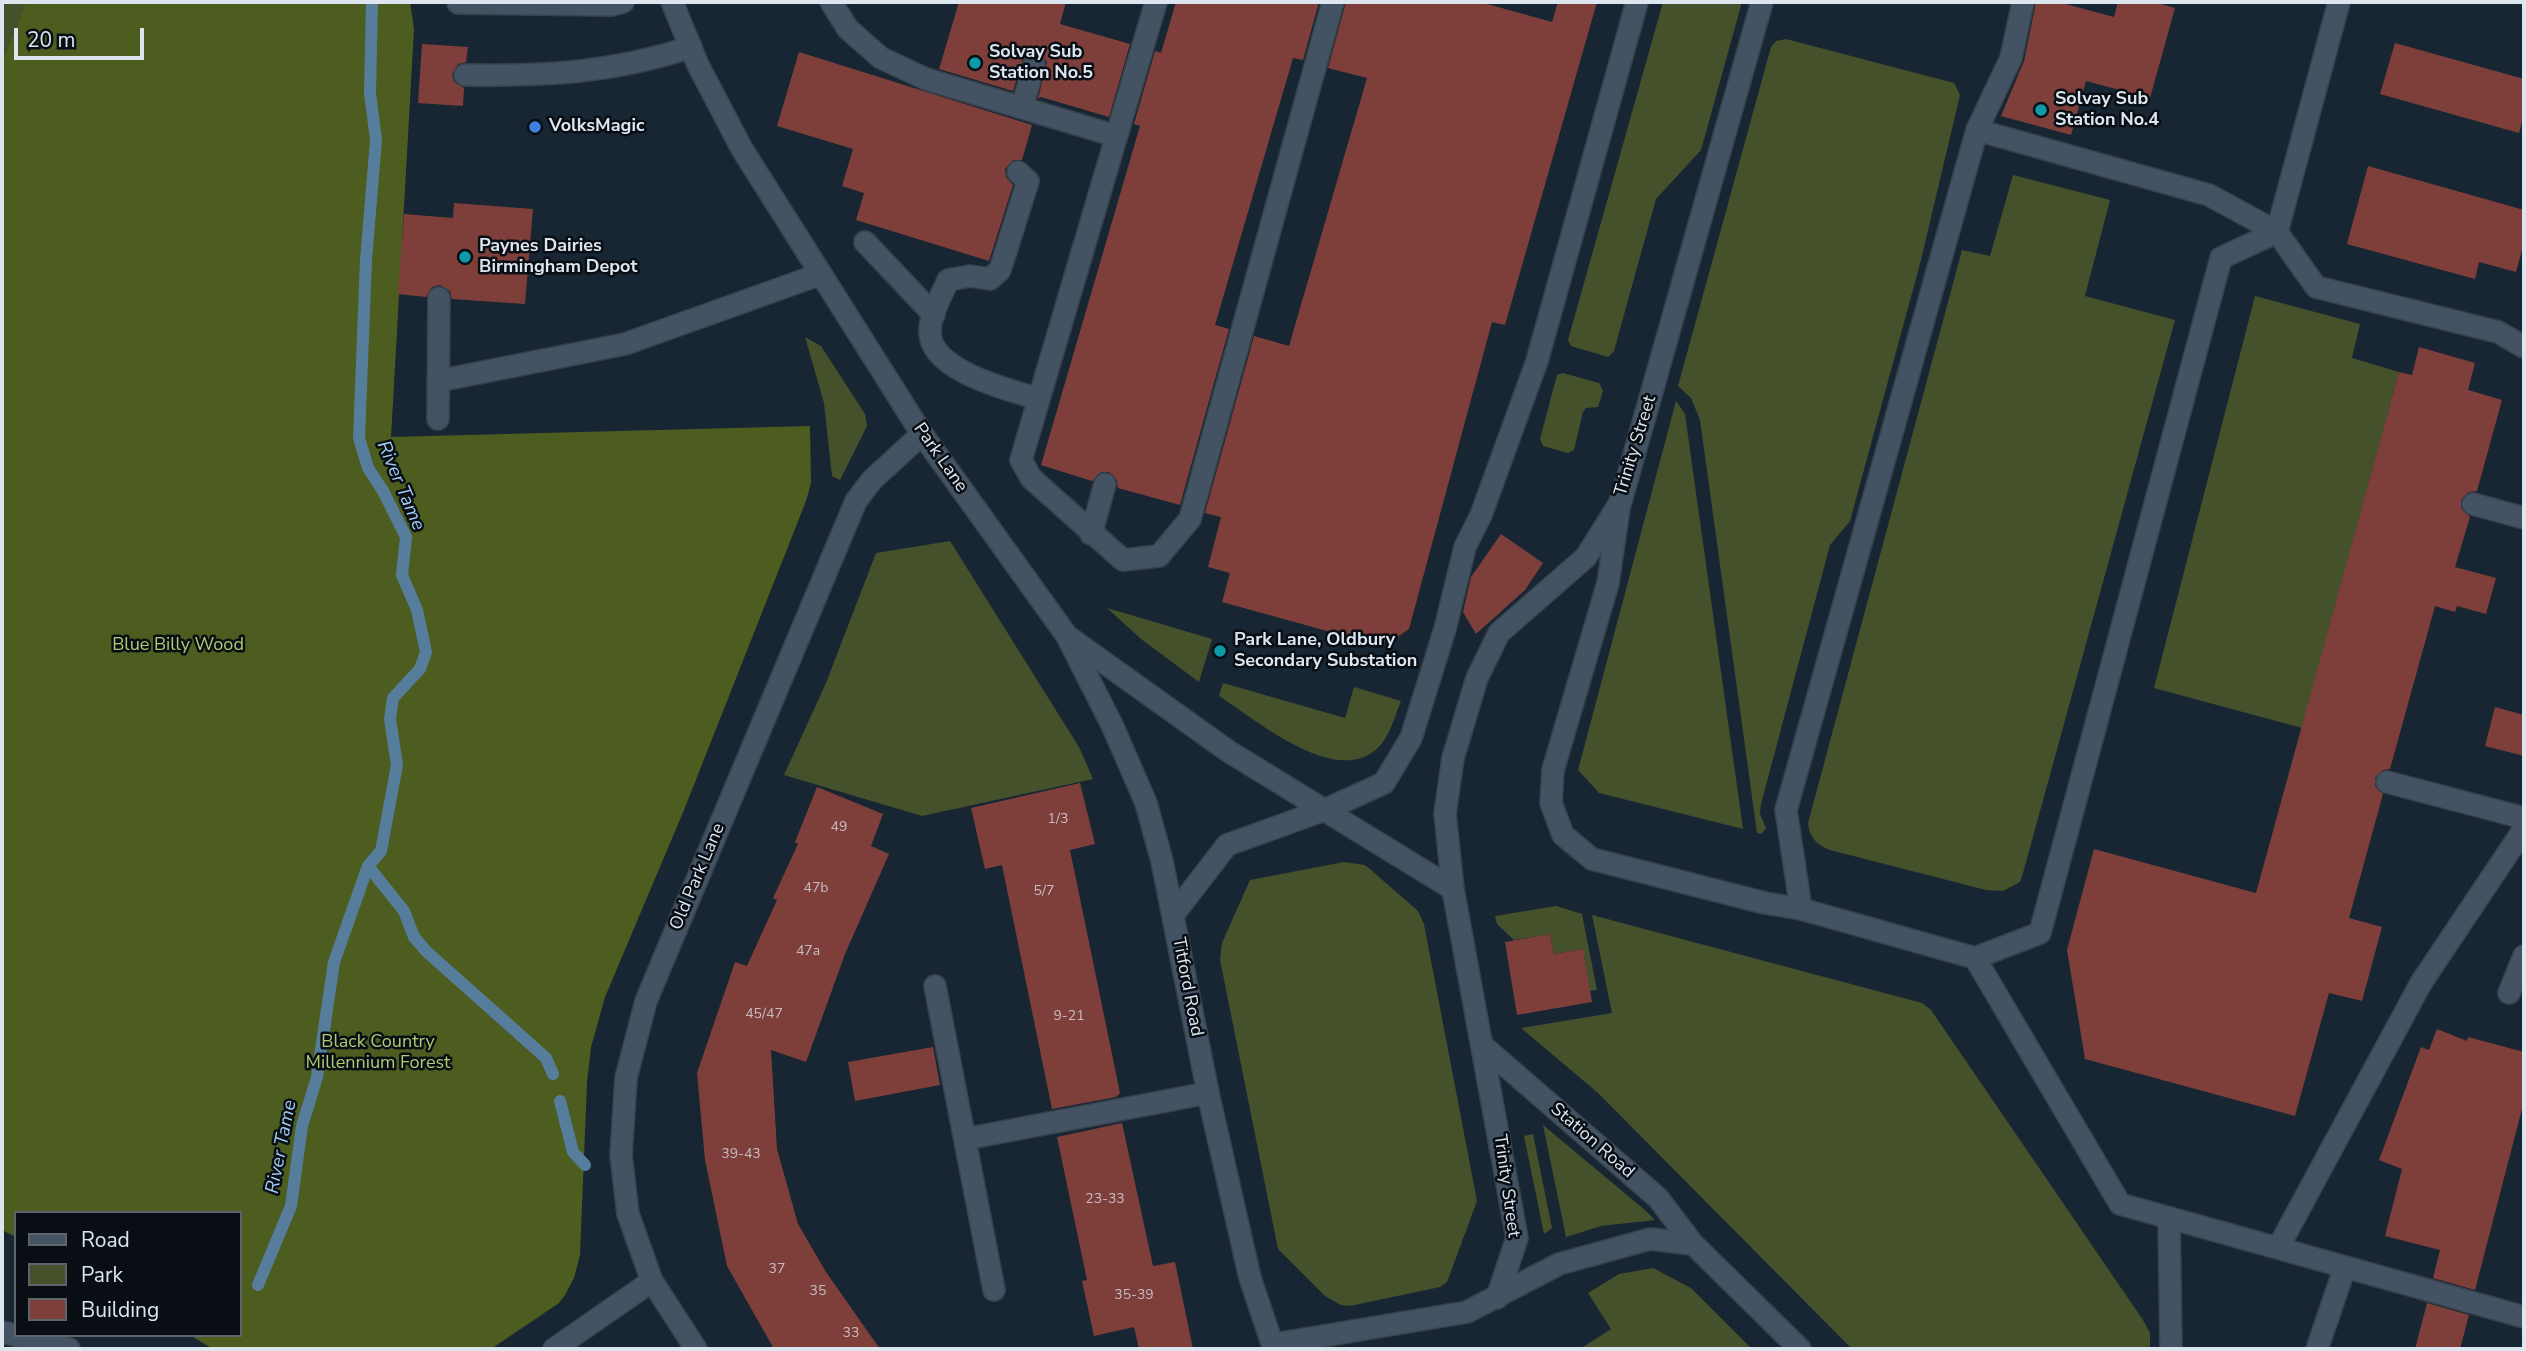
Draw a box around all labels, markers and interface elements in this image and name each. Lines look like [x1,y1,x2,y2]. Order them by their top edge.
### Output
scale bar [18,14,147,58]
text: 20 m [27,26,76,54]
place label: Solvay Sub Station No.5 [989,42,1093,84]
marker: Solvay Sub Station No.5 [967,55,983,71]
place label: Solvay Sub Station No.4 [2055,89,2159,132]
marker: Solvay Sub Station No.4 [2033,102,2049,118]
place label: VolksMagic [549,116,645,138]
marker: VolksMagic [527,119,543,135]
place label: Paynes Dairies Birmingham Depot [479,236,637,278]
marker: Paynes Dairies Birmingham Depot [457,249,473,265]
street label: Trinity Street [1610,393,1662,499]
street label: Park Lane [908,419,972,497]
water label: River Tame [371,438,429,534]
place label: Park Lane, Oldbury Secondary Substation [1234,630,1417,672]
park label: Blue Billy Wood [112,635,244,657]
marker: Park Lane, Oldbury Secondary Substation [1212,643,1228,659]
house number: 1/3 [1048,812,1068,828]
street label: Old Park Lane [666,820,730,934]
house number: 49 [831,820,847,836]
house number: 47b [804,881,828,897]
house number: 5/7 [1034,884,1054,900]
street label: Titford Road [1167,936,1207,1038]
house number: 47a [796,944,820,960]
house number: 45/47 [745,1007,783,1023]
house number: 9-21 [1053,1009,1085,1025]
park label: Black Country Millennium Forest [306,1032,450,1074]
water label: River Tame [262,1098,302,1196]
street label: Station Road [1546,1099,1638,1183]
street label: Trinity Street [1488,1133,1524,1239]
house number: 39-43 [721,1147,761,1163]
house number: 23-33 [1085,1192,1125,1208]
legend [14,1211,242,1337]
text: Road [81,1226,130,1254]
text: Park [81,1261,123,1289]
house number: 37 [769,1262,785,1278]
house number: 35 [810,1284,826,1300]
house number: 35-39 [1114,1288,1154,1304]
text: Building [81,1296,159,1324]
house number: 33 [843,1326,859,1342]

